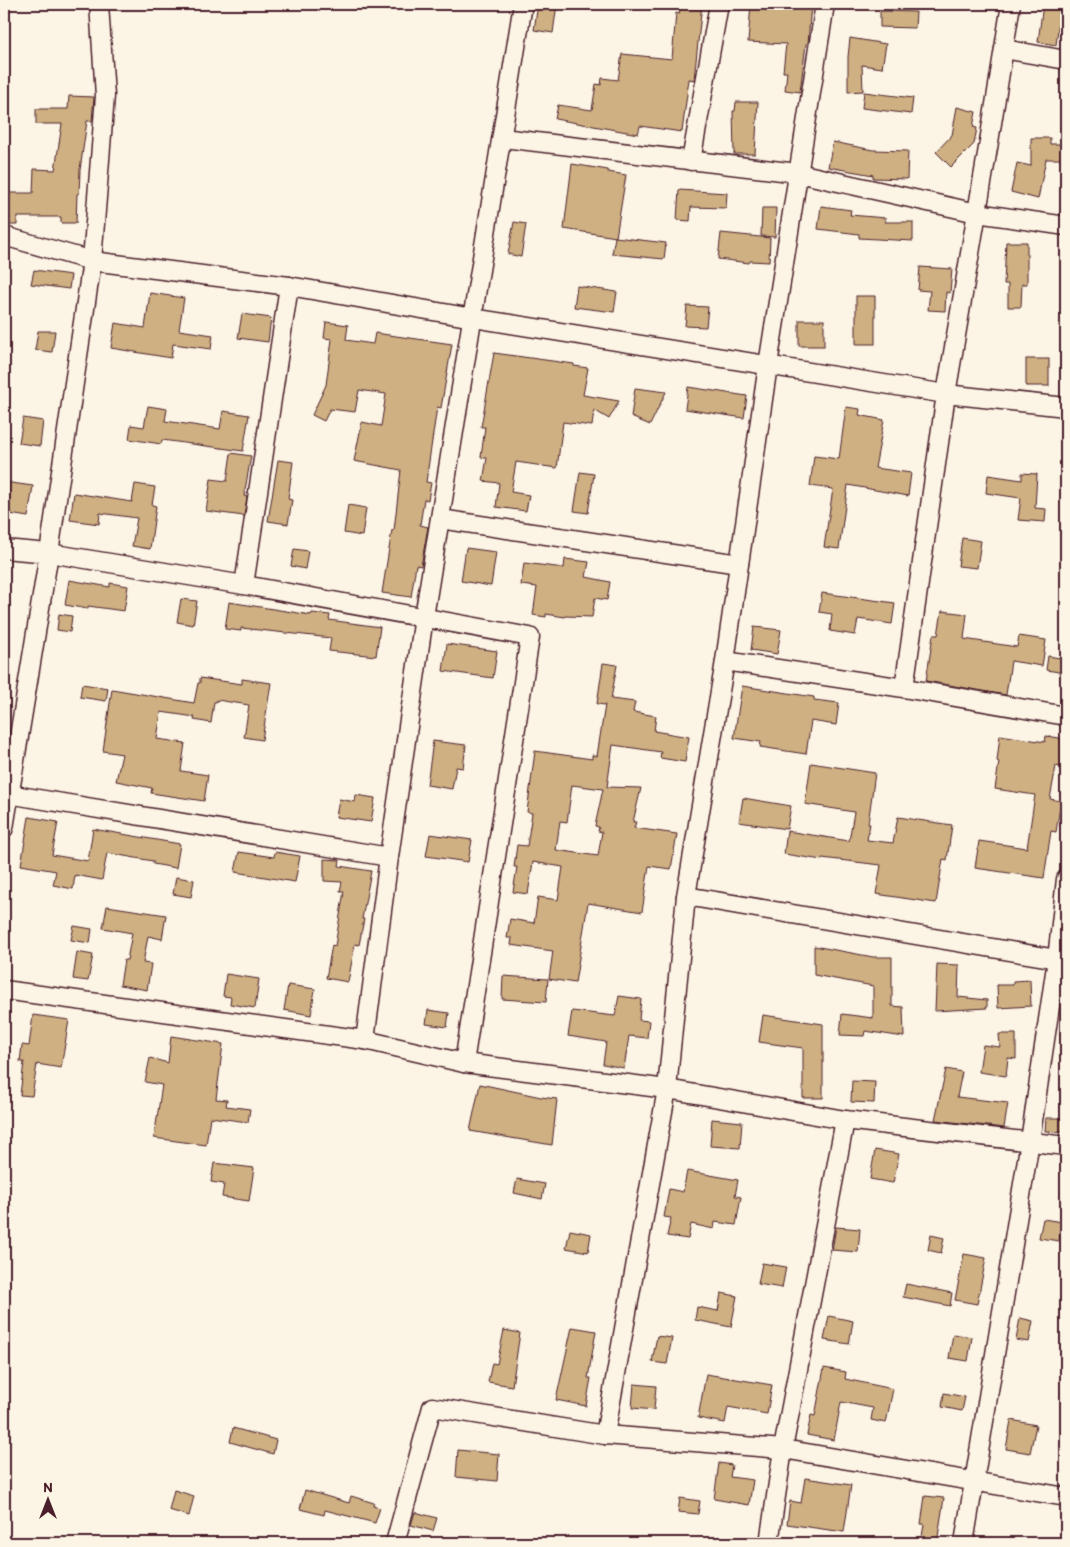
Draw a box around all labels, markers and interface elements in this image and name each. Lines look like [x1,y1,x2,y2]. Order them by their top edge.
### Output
north arrow [22,1474,72,1524]
text: N [43,1479,53,1496]

